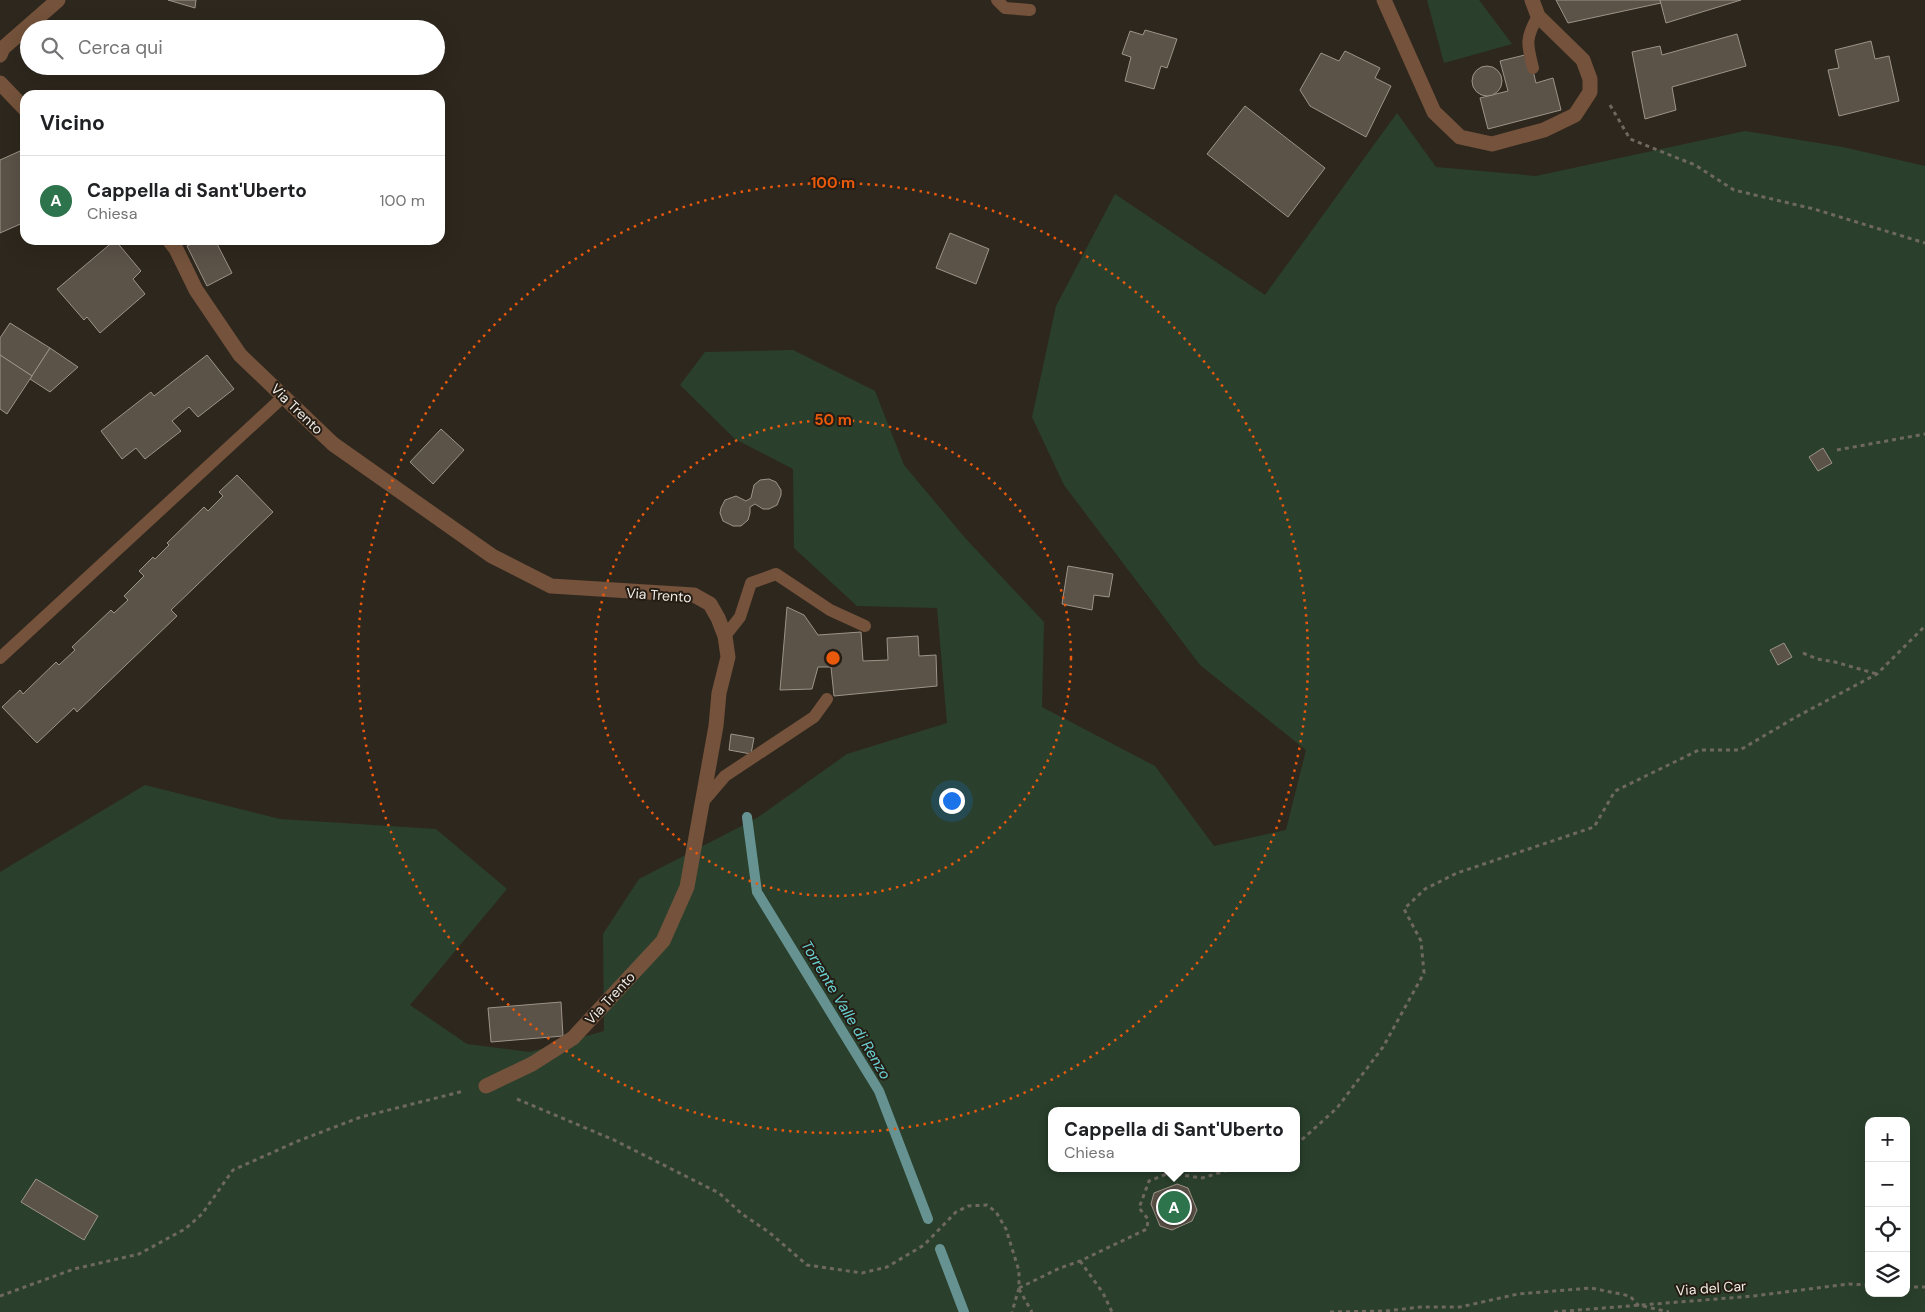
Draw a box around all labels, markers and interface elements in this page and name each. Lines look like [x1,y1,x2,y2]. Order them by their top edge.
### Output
search box [20,20,445,75]
icon: search [38,34,66,62]
text: Cerca qui [78,35,163,60]
text: Vicino [40,109,105,137]
text: 100 m [811,173,855,193]
text: Cappella di Sant'Uberto [87,178,307,203]
text: A [50,190,62,211]
text: 100 m [380,190,425,211]
text: Chiesa [87,203,137,224]
street label: Via Trento [267,380,327,438]
text: 50 m [814,410,852,430]
street label: Via Trento [626,584,692,606]
centre of rings [824,649,842,667]
your location [939,788,965,814]
water label: Torrente Valle di Renzo [797,937,895,1083]
street label: Via Trento [581,968,639,1028]
popup [1048,1107,1300,1172]
text: Cappella di Sant'Uberto [1064,1117,1284,1142]
map controls [1865,1117,1910,1297]
button: + [1865,1117,1910,1162]
text: Chiesa [1064,1142,1114,1163]
button: − [1865,1162,1910,1207]
pin: A [1158,1188,1190,1226]
button: locate [1865,1207,1910,1252]
button: layers [1865,1252,1910,1297]
street label: Via del Car [1675,1277,1747,1299]

